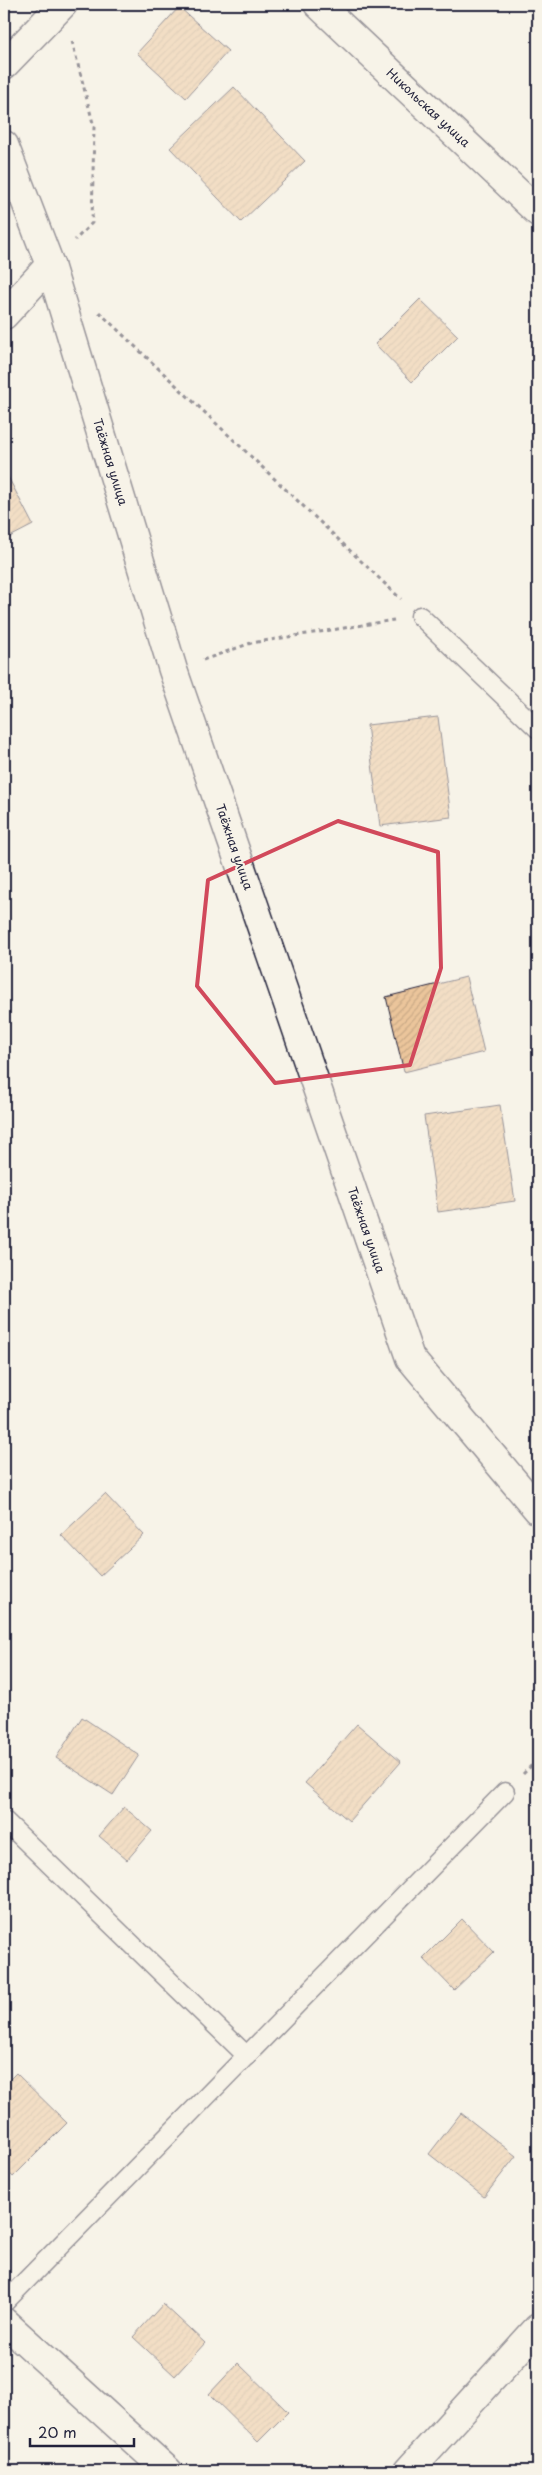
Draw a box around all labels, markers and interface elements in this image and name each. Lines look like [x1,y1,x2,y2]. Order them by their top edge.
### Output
street label: Никольская улица [383,64,475,151]
street label: Таёжная улица [89,416,133,508]
street label: Таёжная улица [212,801,258,893]
street label: Таёжная улица [344,1184,390,1276]
scale bar [30,2415,134,2447]
text: 20 m [38,2420,77,2443]

